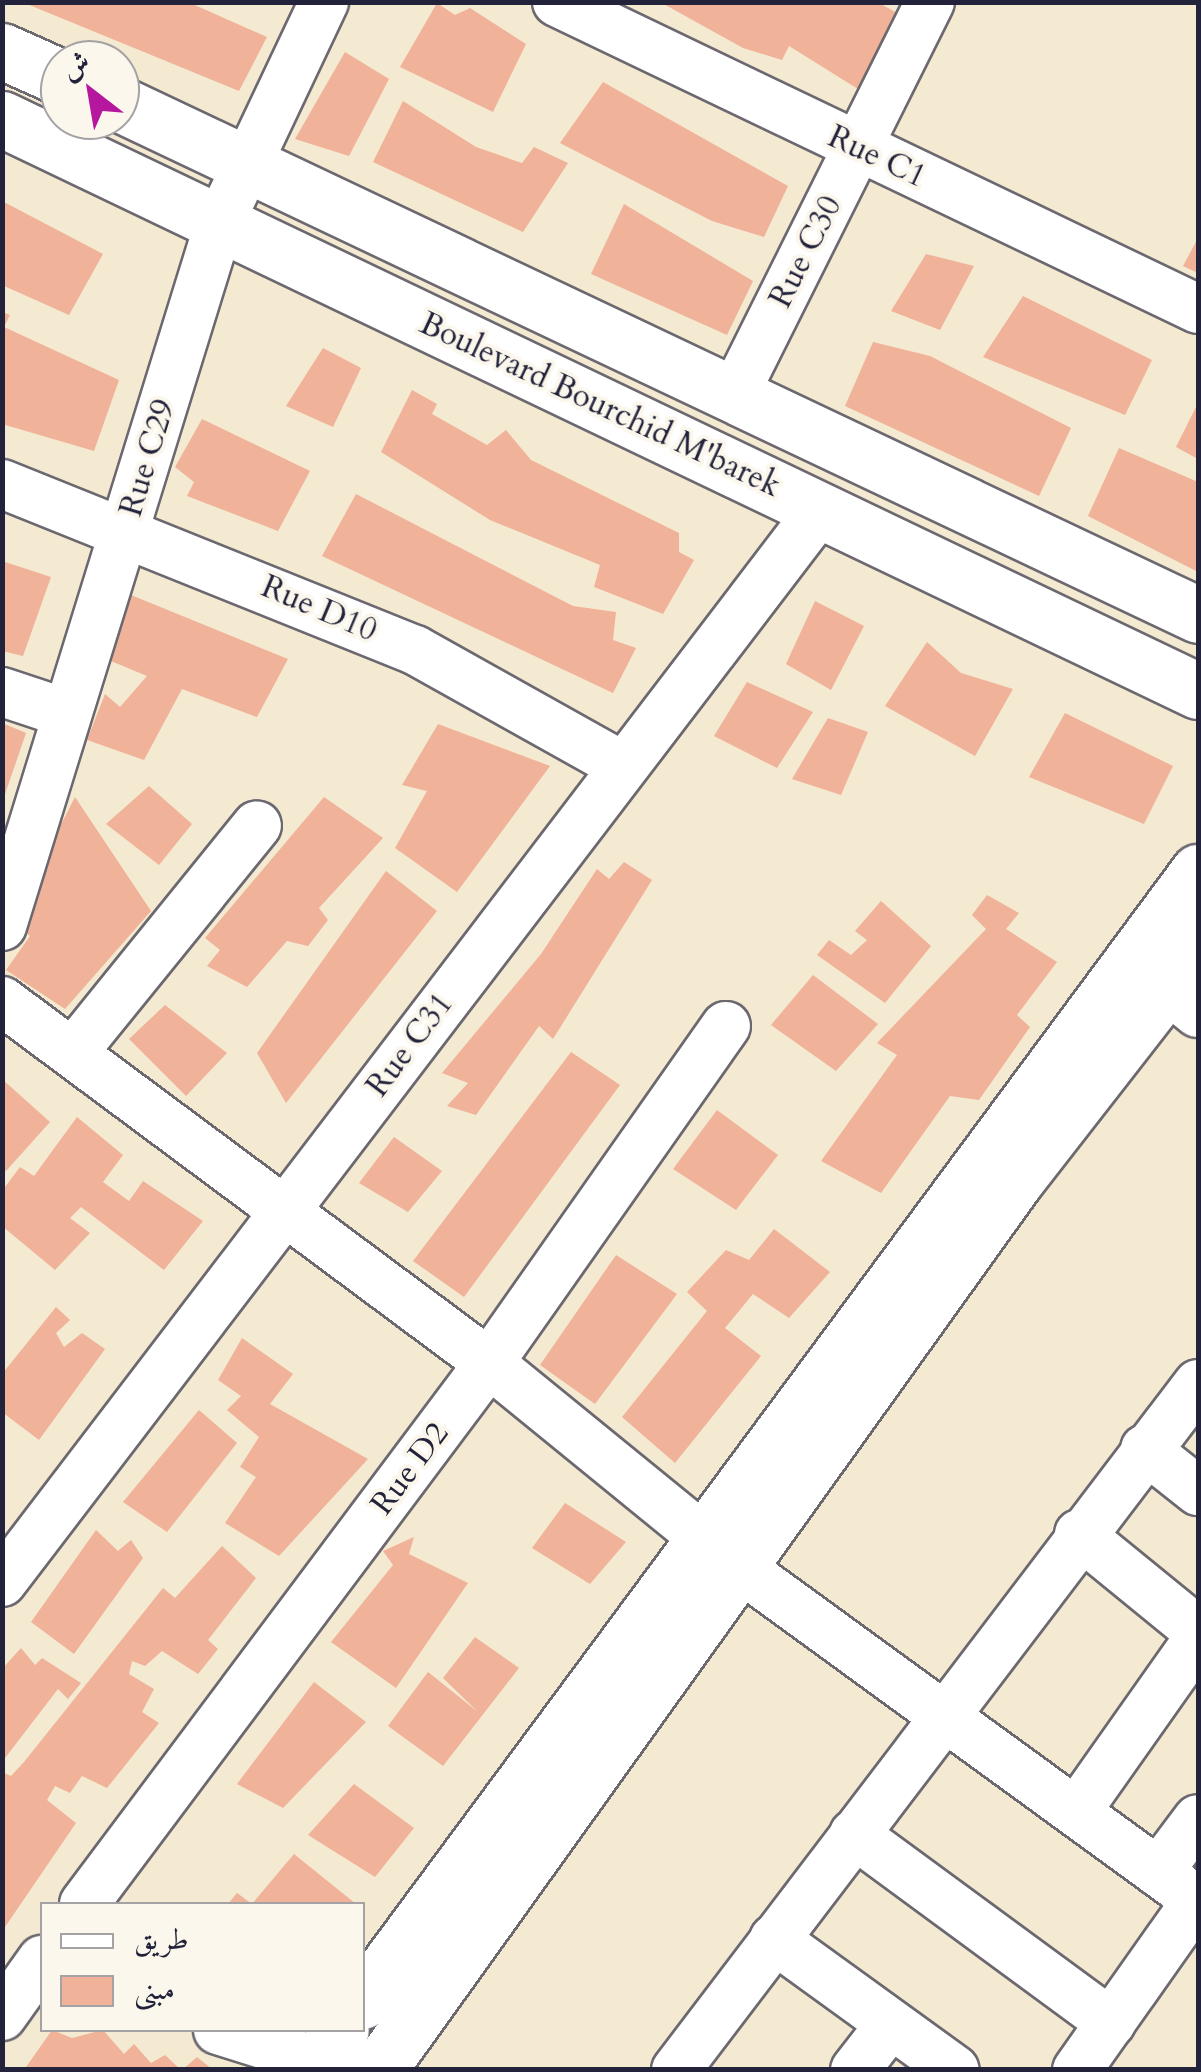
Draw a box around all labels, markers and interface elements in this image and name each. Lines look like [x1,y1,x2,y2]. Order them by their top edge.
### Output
north arrow [40,40,140,140]
text: ش [54,43,97,89]
street label: Rue C1 [822,118,932,196]
street label: Rue C30 [762,190,850,314]
street label: Boulevard Bourchid M'barek [414,304,786,506]
street label: Rue C29 [112,395,184,521]
street label: Rue D10 [256,568,382,650]
street label: Rue C31 [359,985,461,1105]
street label: Rue D2 [363,1415,457,1523]
legend [40,1902,365,2032]
text: طريق [134,1919,189,1960]
text: مبنى [134,1969,175,2010]

